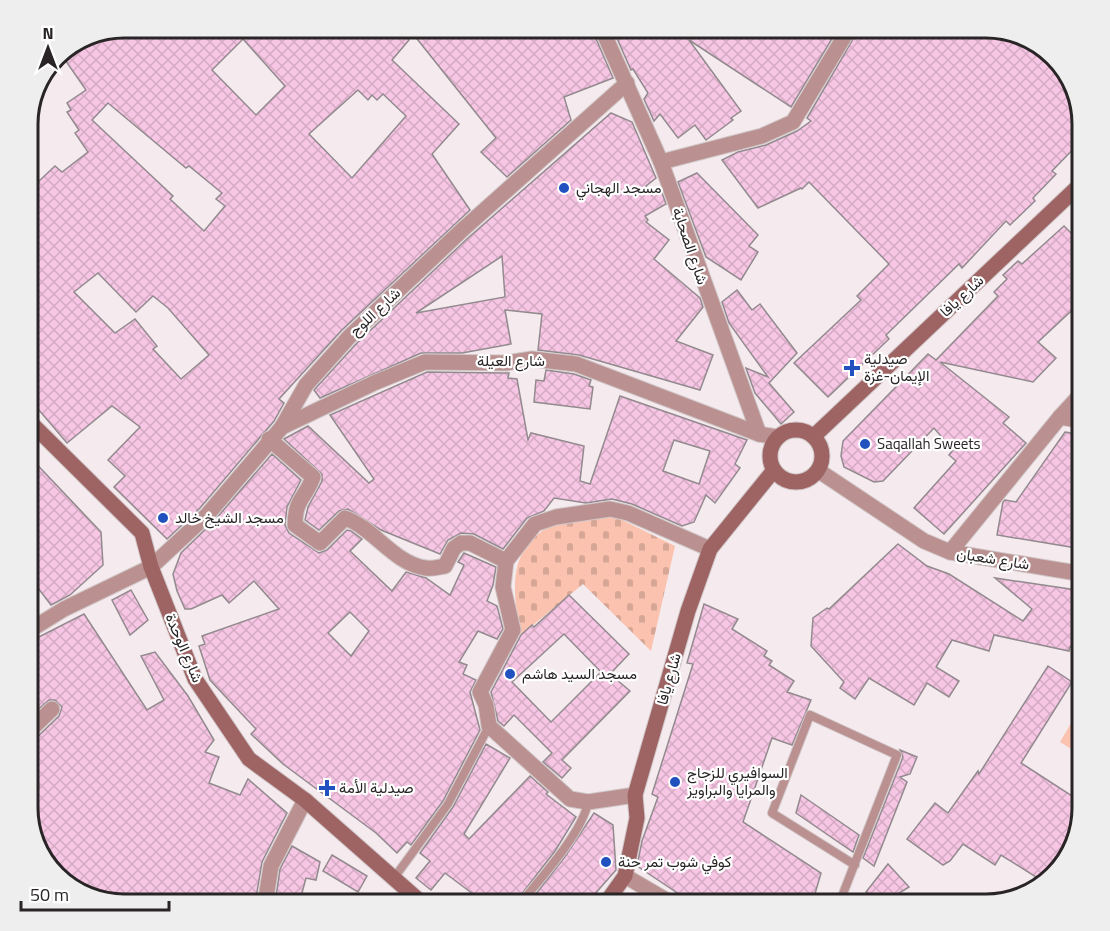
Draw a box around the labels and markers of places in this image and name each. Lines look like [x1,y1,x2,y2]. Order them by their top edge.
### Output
place label: مسجد الهجاني [576,176,662,201]
marker: مسجد الهجاني [557,181,571,195]
place label: صيدلية الإيمان-غزة [864,347,929,387]
marker: صيدلية الإيمان-غزة [845,361,859,375]
place label: Saqallah Sweets [877,432,981,455]
marker: Saqallah Sweets [858,437,872,451]
place label: مسجد الشيخ خالد [175,506,284,529]
marker: مسجد الشيخ خالد [156,511,170,525]
place label: مسجد السيد هاشم [522,662,637,685]
marker: مسجد السيد هاشم [503,667,517,681]
place label: السوافيري للزجاج والمرايا والبراويز [686,761,788,801]
marker: السوافيري للزجاج والمرايا والبراويز [668,775,682,789]
place label: صيدلية الأمة [339,776,414,799]
marker: صيدلية الأمة [320,781,334,795]
place label: كوفي شوب تمر حنة [618,850,732,875]
marker: كوفي شوب تمر حنة [599,855,613,869]

